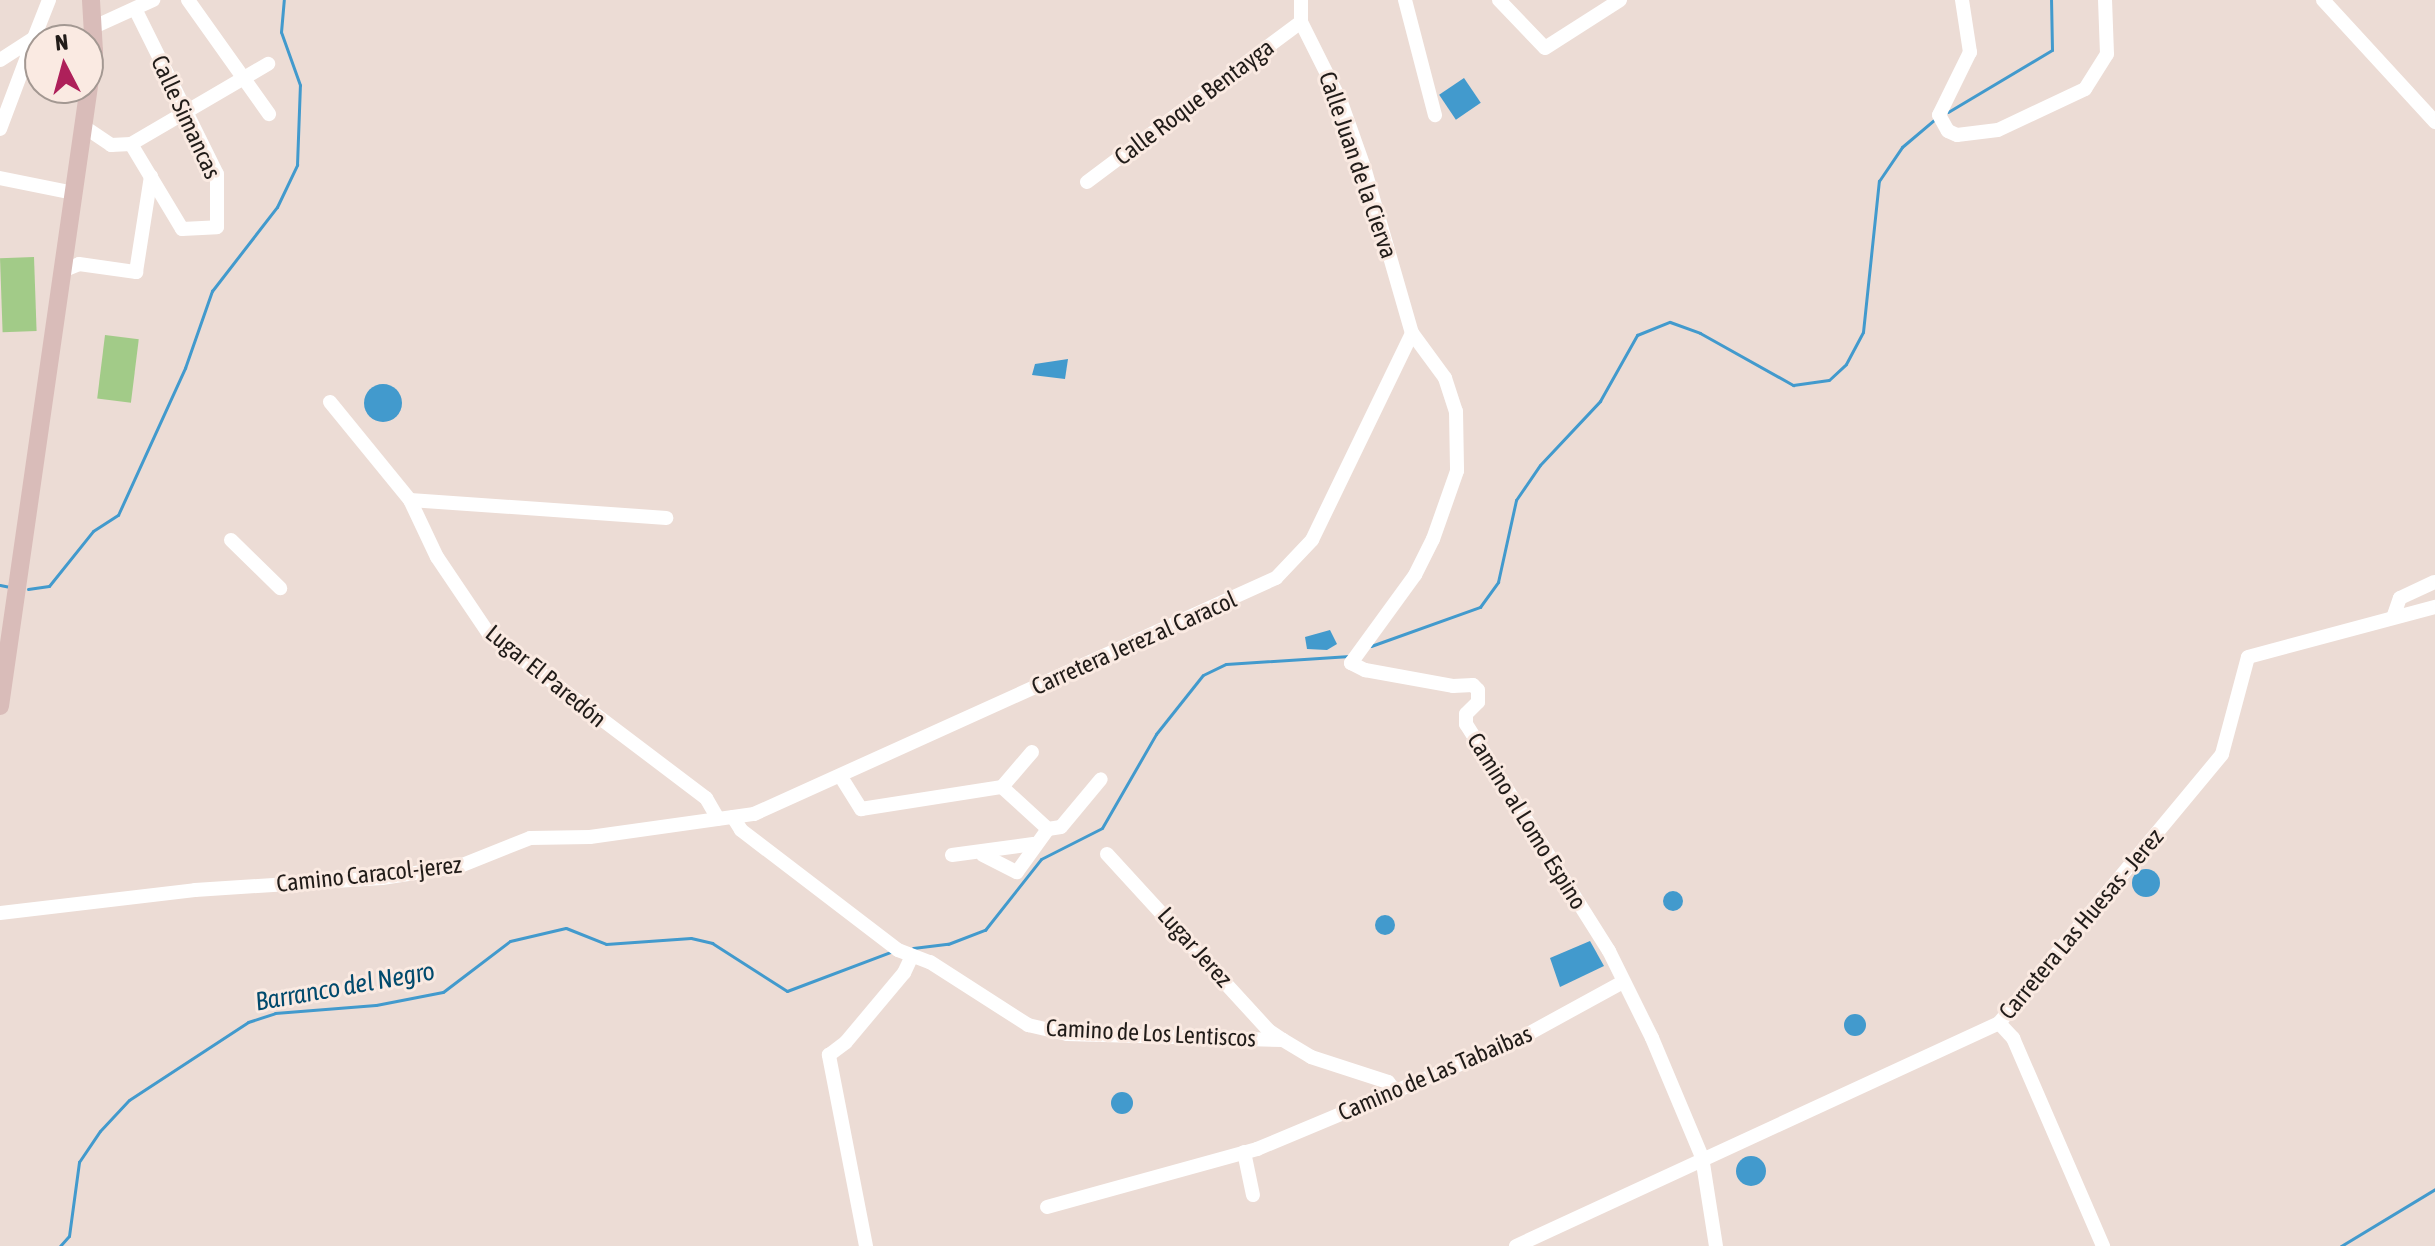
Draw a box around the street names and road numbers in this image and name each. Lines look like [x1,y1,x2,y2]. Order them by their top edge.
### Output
street label: Calle Roque Bentayga [1109,33,1279,171]
street label: Calle Simancas [145,51,227,183]
street label: Calle Juan de la Cierva [1313,68,1403,262]
street label: Carretera Jerez al Caracol [1027,585,1241,701]
street label: Lugar El Paredón [480,619,612,733]
street label: Camino al Lomo Espino [1461,727,1593,915]
street label: Carretera Las Huesas - Jerez [1993,823,2169,1025]
street label: Camino Caracol-jerez [275,850,463,898]
street label: Lugar Jerez [1152,901,1238,993]
street label: Camino de Los Lentiscos [1045,1013,1257,1053]
street label: Camino de Las Tabaibas [1334,1019,1536,1127]

